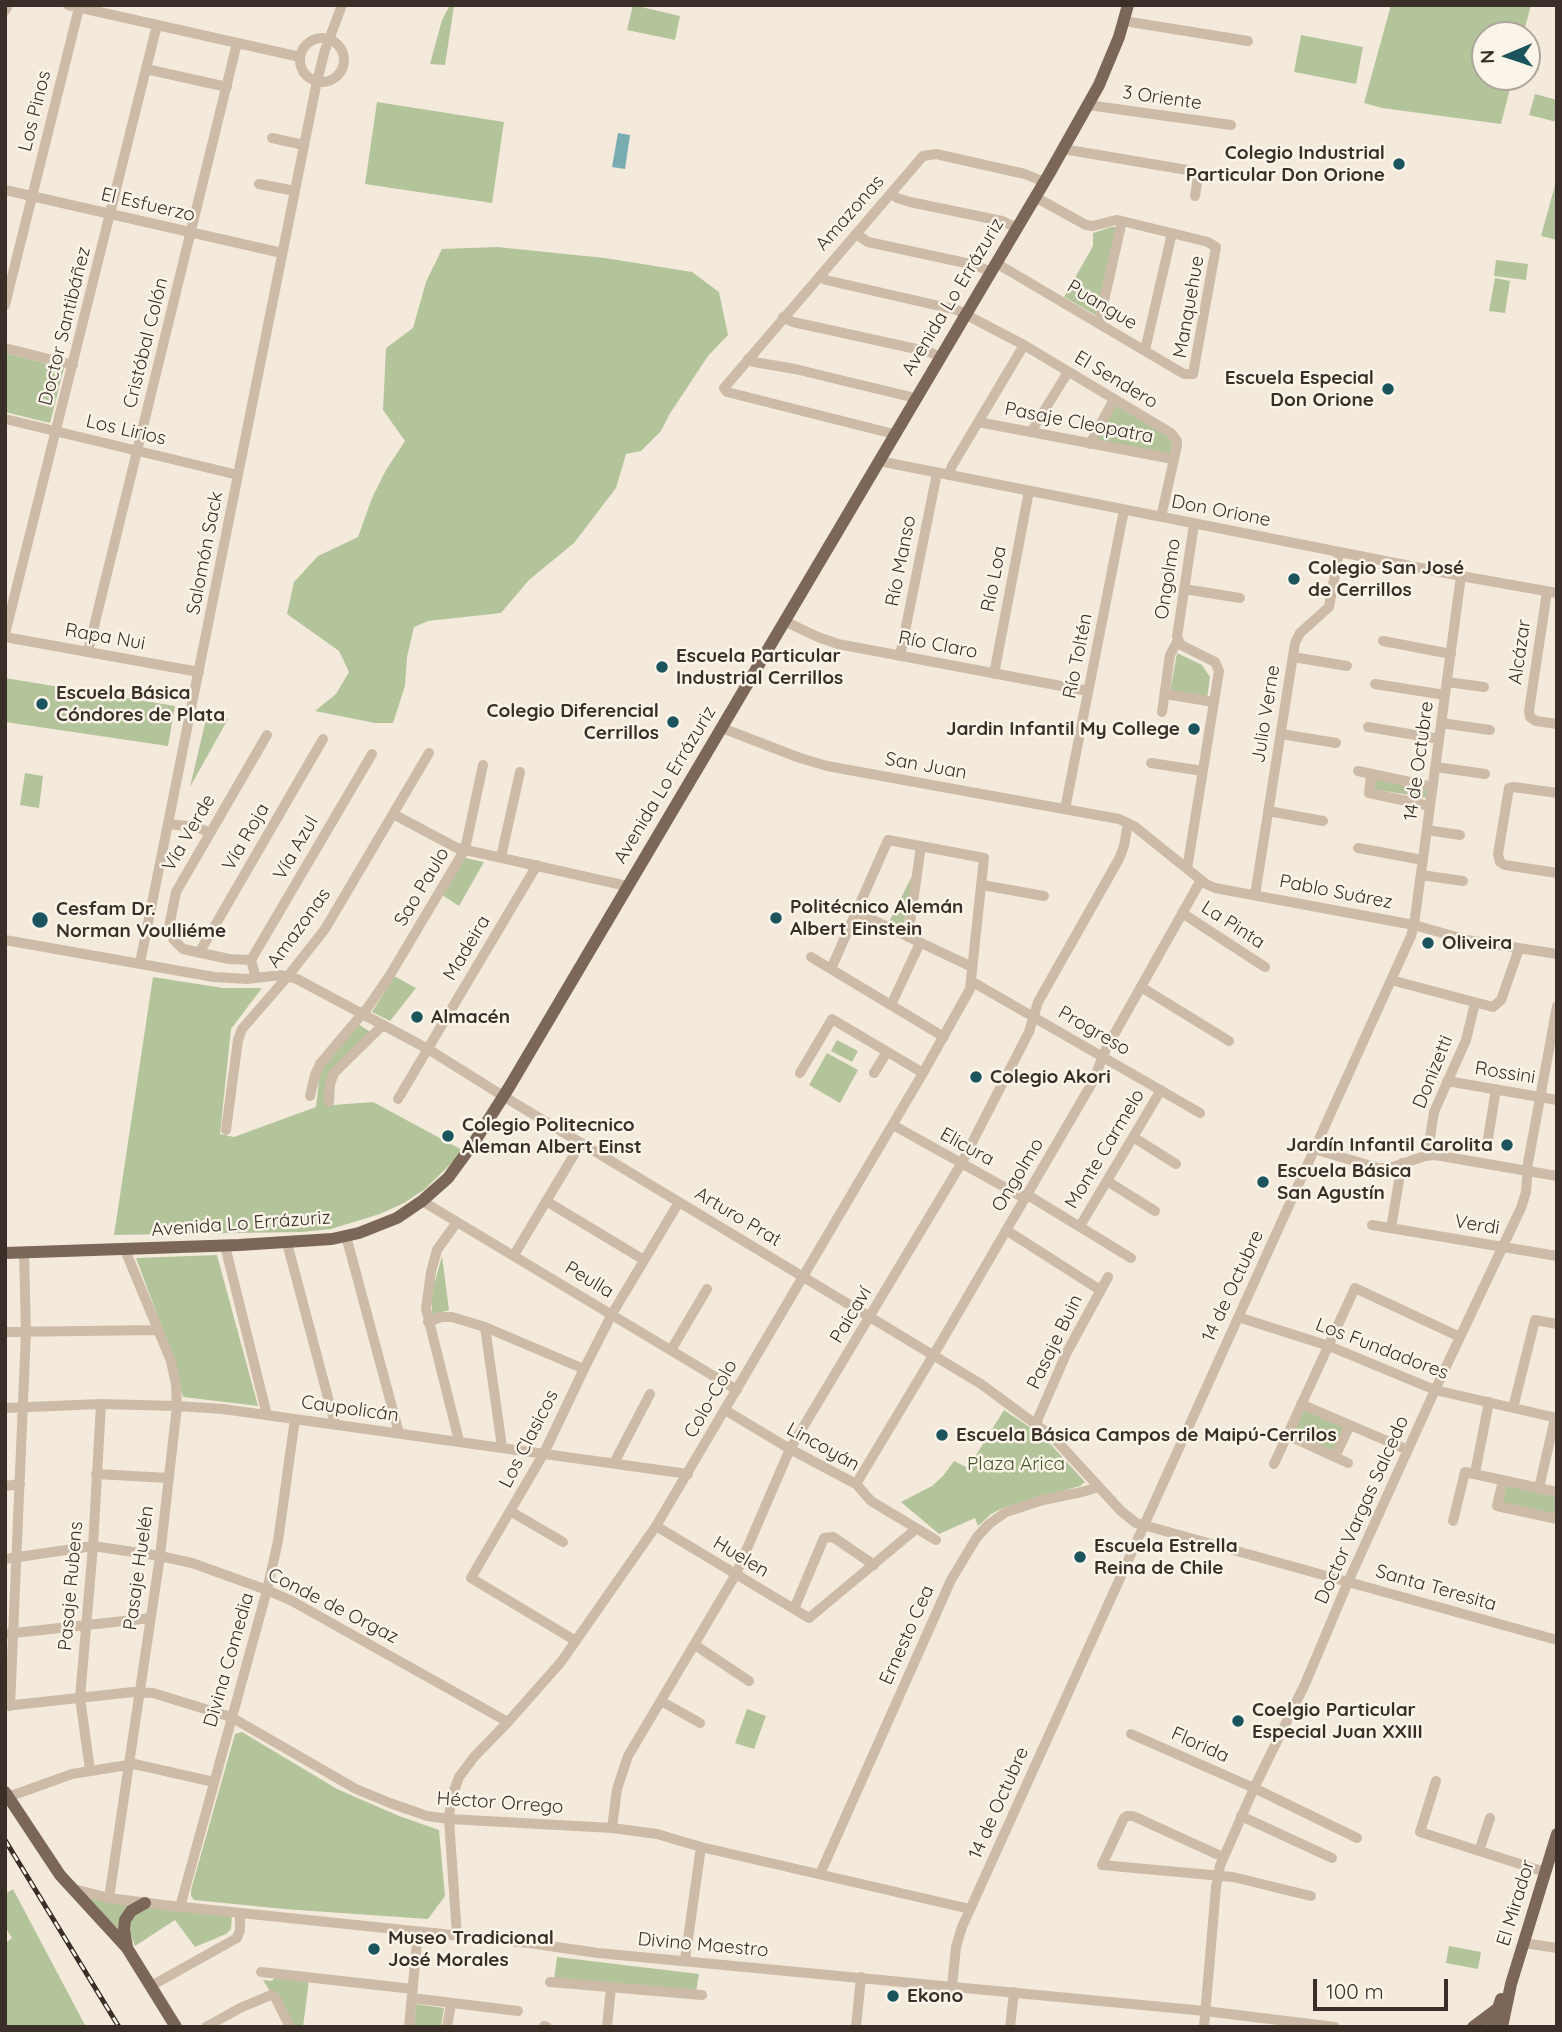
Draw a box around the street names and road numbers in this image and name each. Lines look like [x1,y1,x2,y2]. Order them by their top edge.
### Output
street label: Los Pinos [14,68,56,154]
street label: 3 Oriente [1121,81,1203,115]
street label: Amazonas [811,170,889,256]
street label: El Esfuerzo [99,183,197,227]
street label: Avenida Lo Errázuriz [897,214,1009,380]
street label: Doctor Santibáñez [34,244,96,408]
street label: Manquehue [1169,254,1209,360]
street label: Cristóbal Colón [119,275,173,411]
street label: Puangue [1063,275,1141,335]
street label: El Sendero [1070,346,1162,414]
street label: Pasaje Cleopatra [1003,397,1155,449]
street label: Los Lirios [84,410,168,450]
street label: Salomón Sack [182,489,228,617]
street label: Don Orione [1169,490,1273,532]
street label: Río Manso [881,514,921,608]
street label: Ongolmo [1150,537,1186,621]
street label: Río Loa [976,544,1012,614]
street label: Río Toltén [1059,611,1097,701]
street label: Alcázar [1504,618,1536,686]
street label: Rapa Nui [63,619,147,655]
street label: Río Claro [896,626,980,664]
street label: Julio Verne [1247,663,1285,765]
street label: 14 de Octubre [1399,700,1439,822]
street label: Avenida Lo Errázuriz [609,702,721,868]
street label: San Juan [883,748,969,784]
street label: Vía Verde [158,790,220,876]
street label: Vía Roja [218,799,274,875]
street label: Vía Azul [269,812,323,884]
street label: Sao Paulo [390,843,454,931]
street label: Pablo Suárez [1277,870,1395,914]
street label: Amazonas [262,884,336,972]
street label: La Pinta [1197,896,1269,954]
street label: Madeira [439,911,495,985]
street label: Progreso [1054,1001,1134,1061]
street label: Donizetti [1408,1032,1458,1112]
street label: Rossini [1473,1057,1537,1089]
street label: Monte Carmelo [1060,1085,1150,1213]
street label: Elicura [936,1123,998,1171]
street label: Ongolmo [987,1134,1049,1216]
street label: Arturo Prat [691,1182,785,1252]
street label: Avenida Lo Errázuriz [151,1206,331,1242]
street label: Verdi [1453,1210,1501,1240]
street label: 14 de Octubre [1197,1227,1269,1345]
street label: Peulla [560,1257,618,1303]
street label: Paicaví [825,1283,877,1347]
street label: Pasaje Buin [1022,1291,1088,1393]
street label: Los Fundadores [1312,1313,1452,1385]
street label: Colo-Colo [680,1356,742,1442]
street label: Los Clasicos [495,1386,563,1492]
street label: Caupolicán [300,1391,400,1427]
street label: Doctor Vargas Salcedo [1310,1412,1414,1608]
street label: Lincoyán [783,1418,863,1476]
street label: Pasaje Huelén [119,1504,159,1632]
street label: Pasaje Rubens [54,1520,88,1652]
street label: Huelen [709,1531,773,1583]
street label: Santa Teresita [1373,1560,1499,1616]
street label: Conde de Orgaz [264,1563,402,1649]
street label: Ernesto Cea [875,1582,939,1688]
street label: Divina Comedia [199,1590,259,1730]
street label: Florida [1168,1722,1232,1768]
street label: 14 de Octubre [964,1743,1034,1863]
street label: Héctor Orrego [436,1787,564,1819]
street label: El Mirador [1492,1857,1540,1949]
street label: Divino Maestro [637,1928,769,1962]

